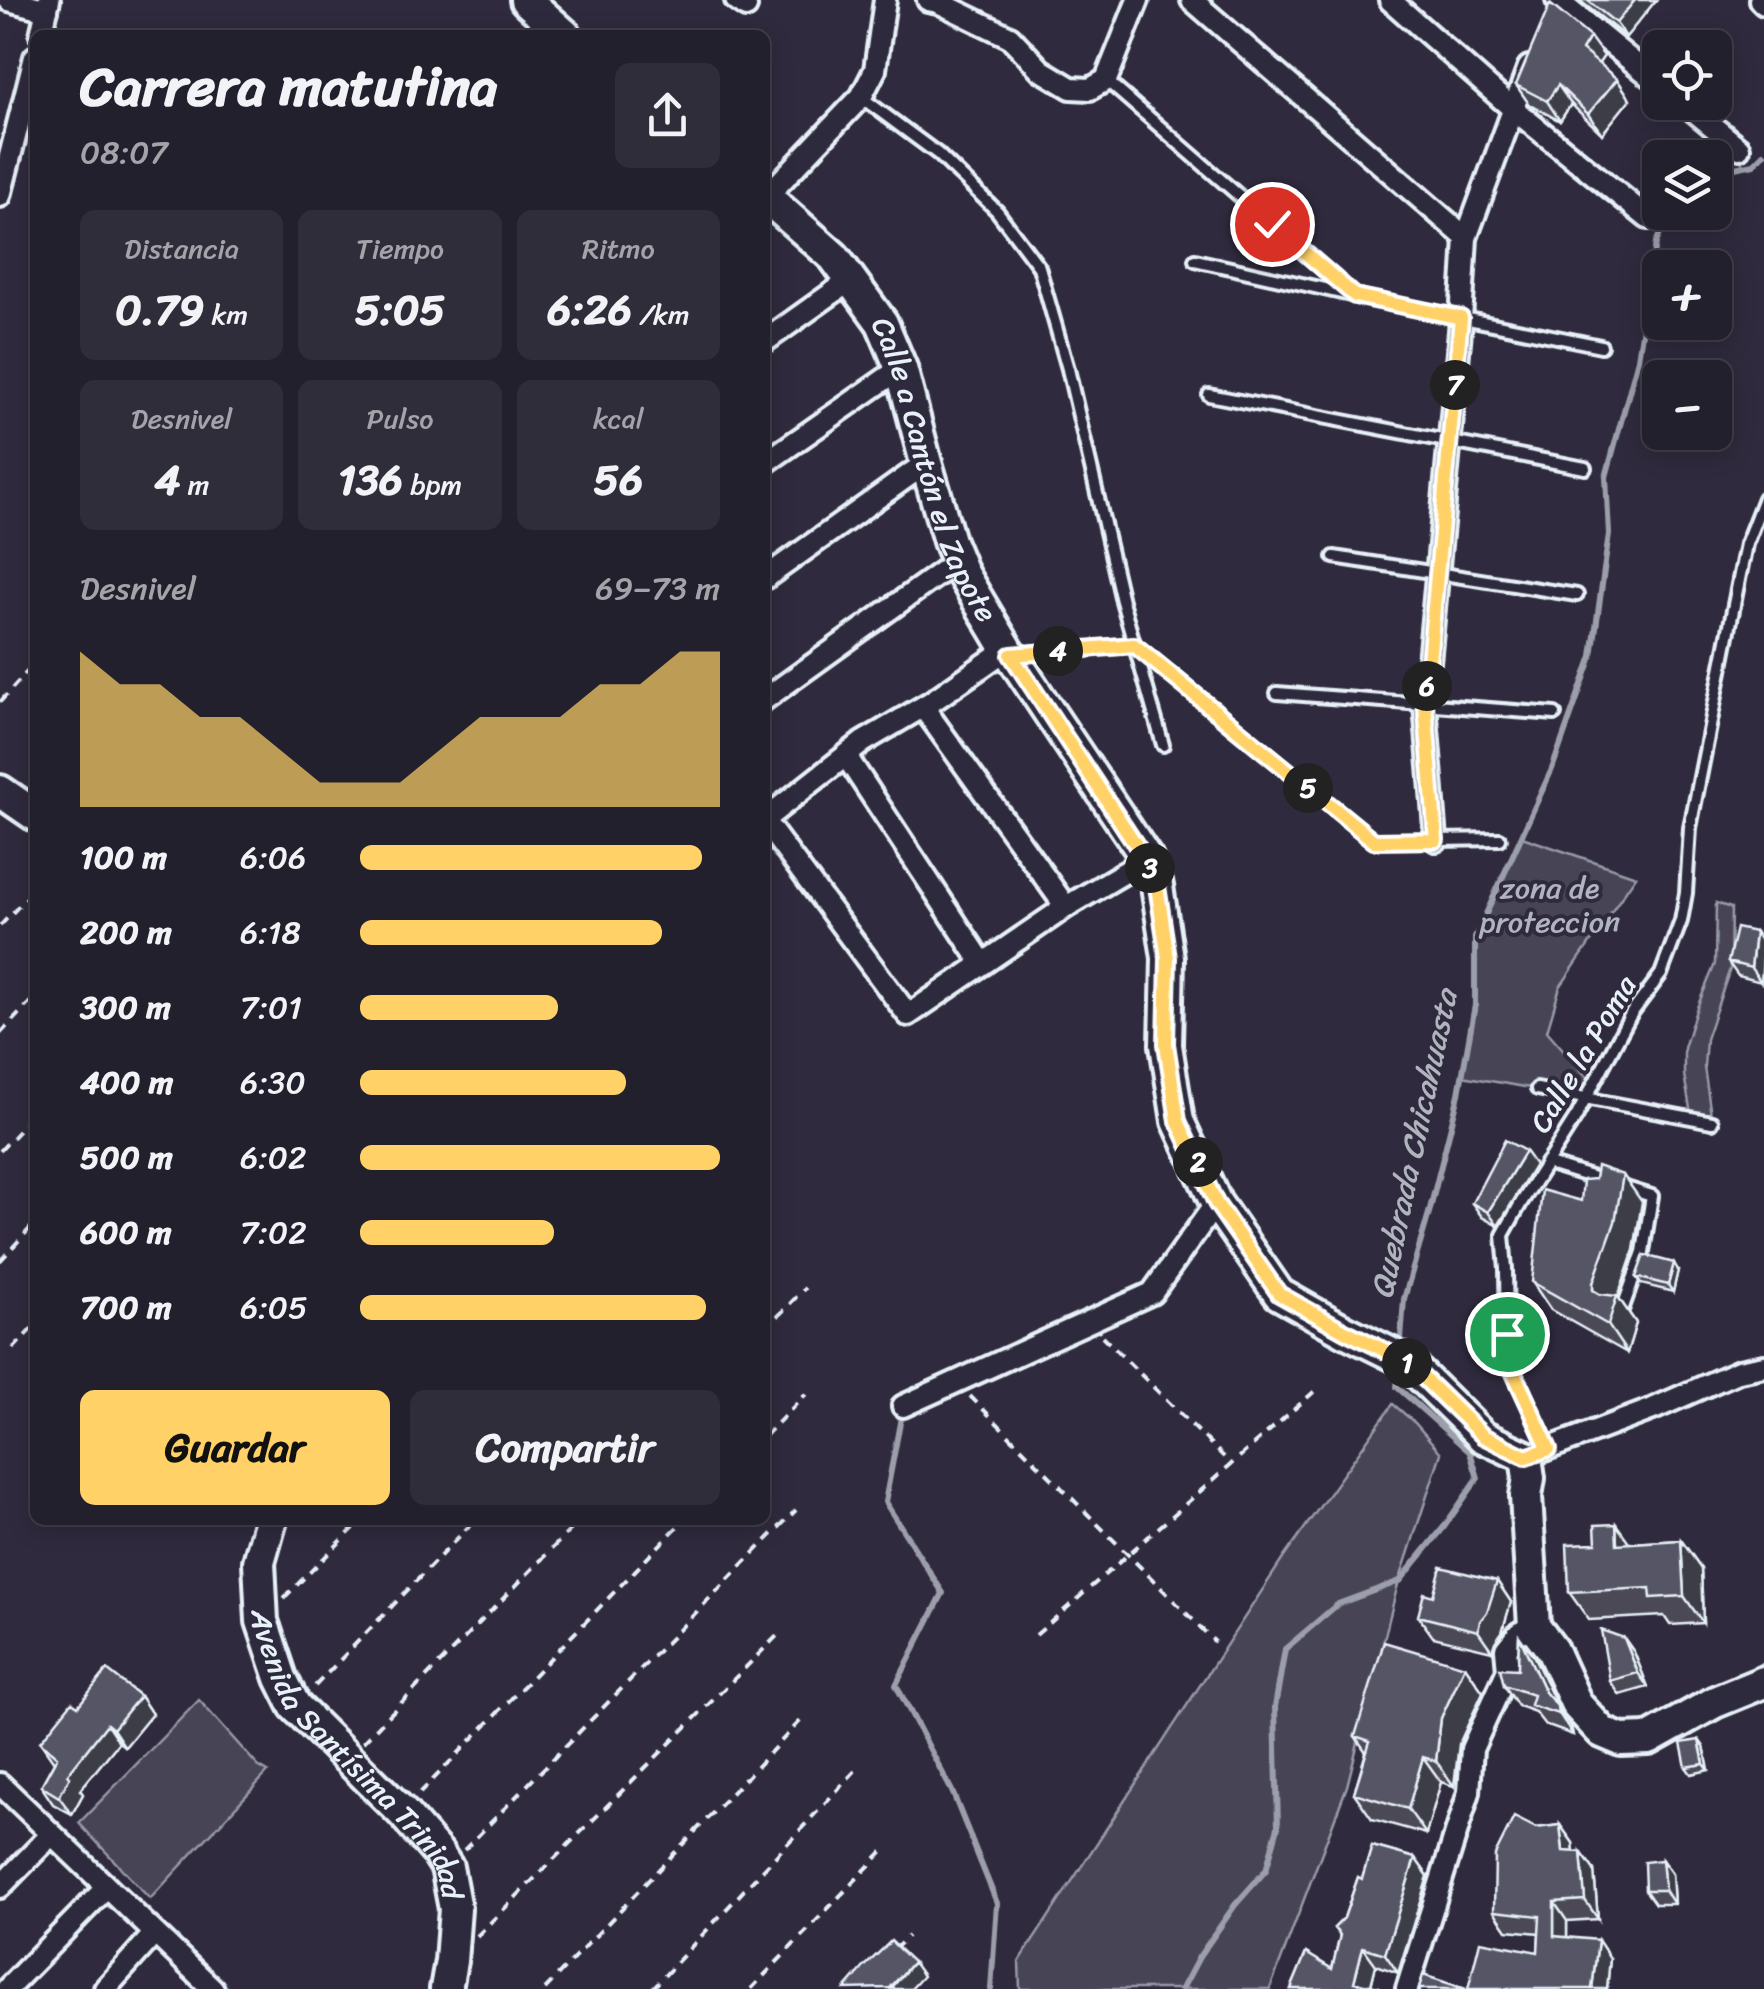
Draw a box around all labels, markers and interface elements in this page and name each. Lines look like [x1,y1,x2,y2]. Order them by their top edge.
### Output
map controls [1642,30,1732,450]
button: locate [1642,30,1732,120]
text: Carrera matutina [80,38,498,135]
button: share [615,63,720,168]
text: 08:07 [80,124,168,181]
button: layers [1642,140,1732,230]
pin [1230,182,1315,267]
icon: check [1245,197,1300,252]
text: Distancia [124,224,239,273]
text: Tiempo [356,224,444,273]
text: Ritmo [582,224,655,273]
button: + [1642,250,1732,340]
text: 0.79 [115,273,204,347]
text: 5:05 [355,273,445,347]
text: 6:26 [547,273,632,347]
text: km [204,290,248,339]
text: /km [632,290,689,339]
street label: Calle a Cantón el Zapote [855,308,1013,633]
pin: 7 [1430,360,1480,410]
text: 7 [1447,360,1463,409]
button: − [1642,360,1732,450]
text: Desnivel [131,394,232,443]
text: Pulso [366,394,434,443]
text: kcal [593,394,644,443]
text: 4 [154,443,180,517]
text: 136 [338,443,403,517]
text: 56 [594,443,643,517]
text: m [180,460,209,509]
text: bpm [403,460,462,509]
text: Desnivel [80,560,196,617]
text: 69–73 m [595,560,720,617]
pin: 4 [1033,626,1083,676]
text: 4 [1049,626,1067,675]
pin: 6 [1402,661,1452,711]
text: 6 [1419,661,1435,710]
pin: 5 [1283,763,1333,813]
text: 5 [1299,763,1317,812]
text: 100 m [80,829,167,886]
text: 6:06 [240,829,306,886]
pin: 3 [1125,843,1175,893]
text: 3 [1142,843,1158,892]
park label: zona de proteccion [1478,861,1620,949]
text: 200 m [80,904,172,961]
text: 6:18 [240,904,301,961]
street label: Calle la Poma [1514,963,1652,1144]
text: 300 m [80,979,171,1036]
text: 7:01 [240,979,302,1036]
water label: Quebrada Chicahuasta [1353,981,1475,1304]
text: 400 m [80,1054,173,1111]
text: 6:30 [240,1054,306,1111]
text: 500 m [80,1129,173,1186]
text: 6:02 [240,1129,307,1186]
pin: 2 [1173,1137,1223,1187]
text: 2 [1190,1137,1206,1186]
text: 600 m [80,1204,172,1261]
text: 7:02 [240,1204,307,1261]
text: 700 m [80,1279,172,1336]
text: 6:05 [240,1279,308,1336]
pin [1465,1292,1550,1377]
icon: arrive [1480,1307,1535,1362]
pin: 1 [1382,1338,1432,1388]
text: 1 [1401,1338,1413,1387]
button: Guardar [80,1390,390,1505]
button: Compartir [410,1390,720,1505]
street label: Avenida Santísima Trinidad [234,1608,480,1906]

